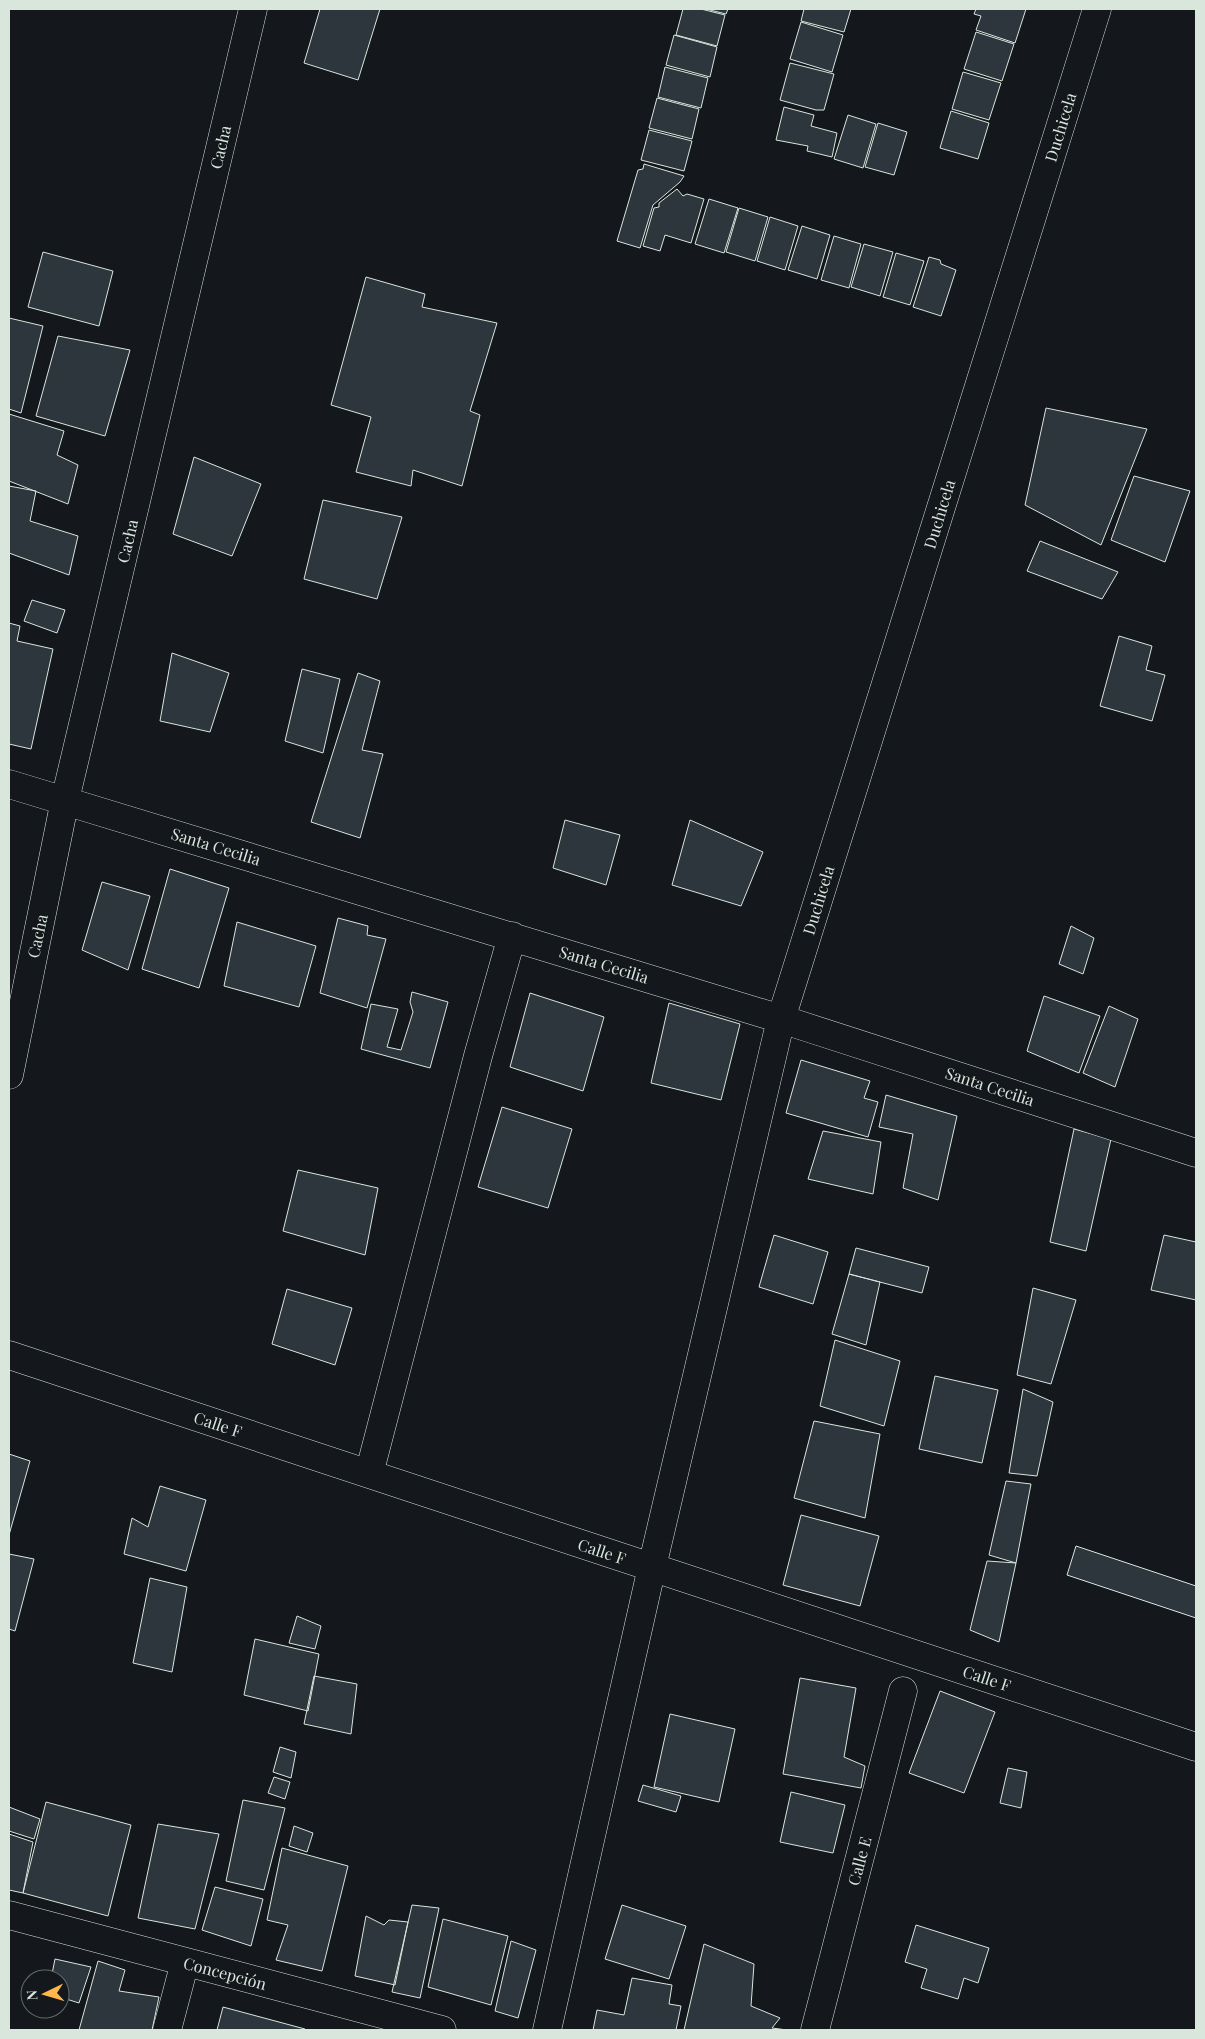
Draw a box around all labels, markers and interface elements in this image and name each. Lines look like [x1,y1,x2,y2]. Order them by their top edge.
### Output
street label: Duchicela [1040,90,1080,164]
street label: Cacha [205,123,235,171]
street label: Duchicela [919,477,959,551]
street label: Cacha [112,517,142,565]
street label: Santa Cecilia [169,822,263,870]
street label: Duchicela [798,863,838,937]
street label: Cacha [22,912,52,960]
street label: Santa Cecilia [557,940,651,988]
street label: Santa Cecilia [943,1062,1037,1110]
street label: Calle F [191,1406,245,1442]
street label: Calle F [575,1533,629,1569]
street label: Calle F [960,1660,1014,1696]
street label: Calle E [842,1834,876,1888]
street label: Concepción [181,1952,269,1994]
north arrow [20,1969,70,2019]
text: N [22,1989,41,2001]

